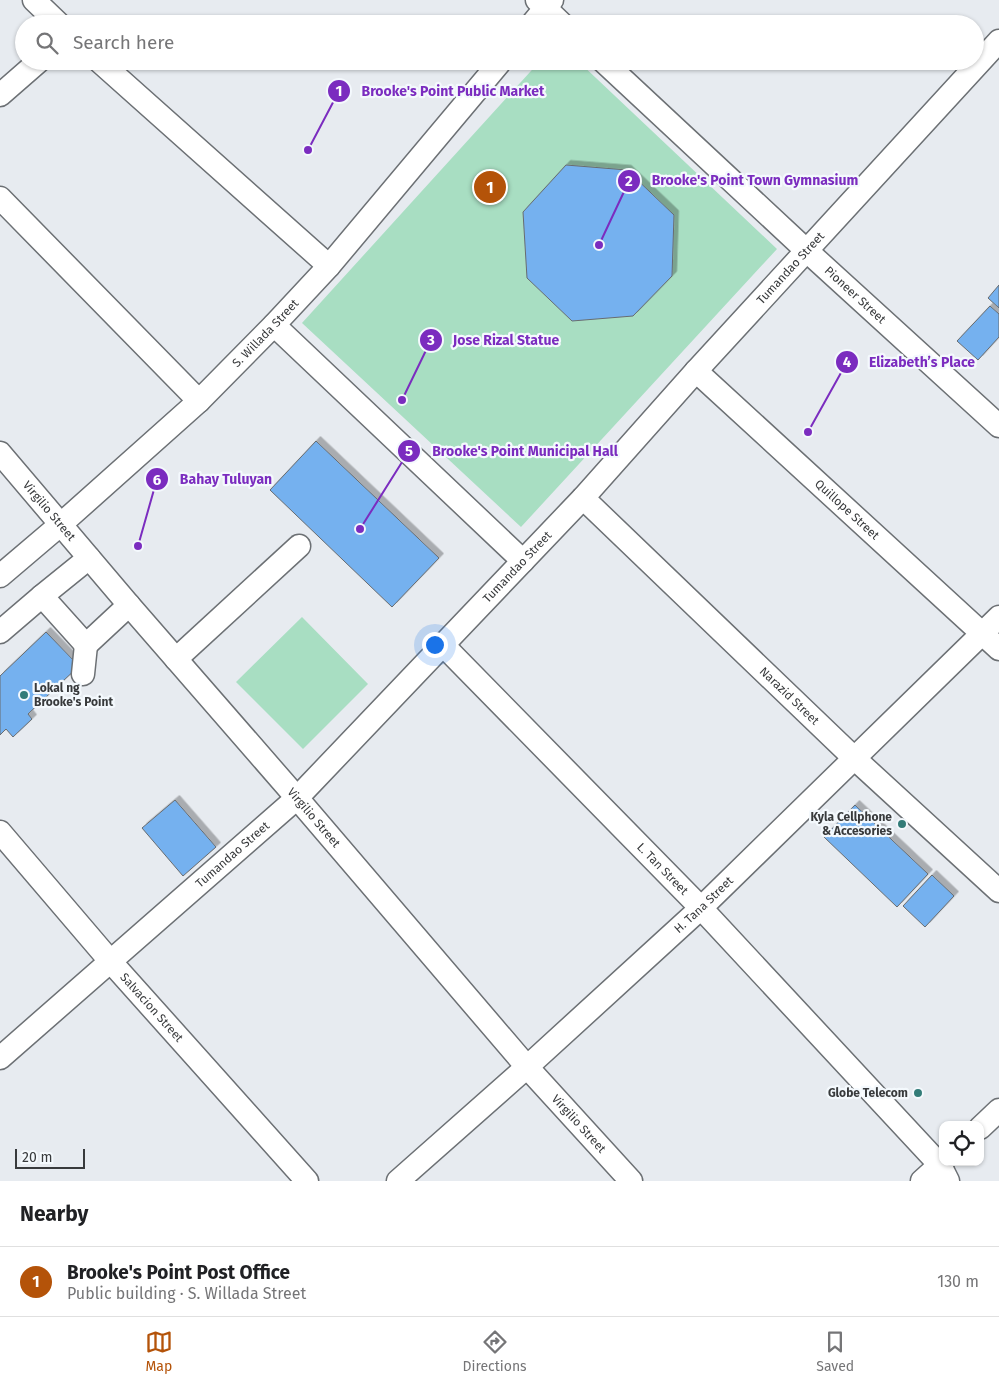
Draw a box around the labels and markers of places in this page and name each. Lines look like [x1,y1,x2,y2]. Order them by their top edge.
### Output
callout: Brooke's Point Public Market [326,77,554,106]
callout: Brooke's Point Town Gymnasium [617,166,868,195]
pin: 1 [474,168,506,206]
callout: Jose Rizal Statue [418,325,569,354]
callout: Elizabeth’s Place [834,347,985,376]
callout: Brooke's Point Municipal Hall [397,437,627,466]
callout: Bahay Tuluyan [144,465,282,494]
place label: Lokal ng Brooke's Point [34,681,113,709]
marker: Lokal ng Brooke's Point [18,689,30,701]
place label: Kyla Cellphone & Accesories [810,810,892,838]
marker: Kyla Cellphone & Accesories [896,818,908,830]
place label: Globe Telecom [828,1086,908,1100]
marker: Globe Telecom [912,1087,924,1099]

